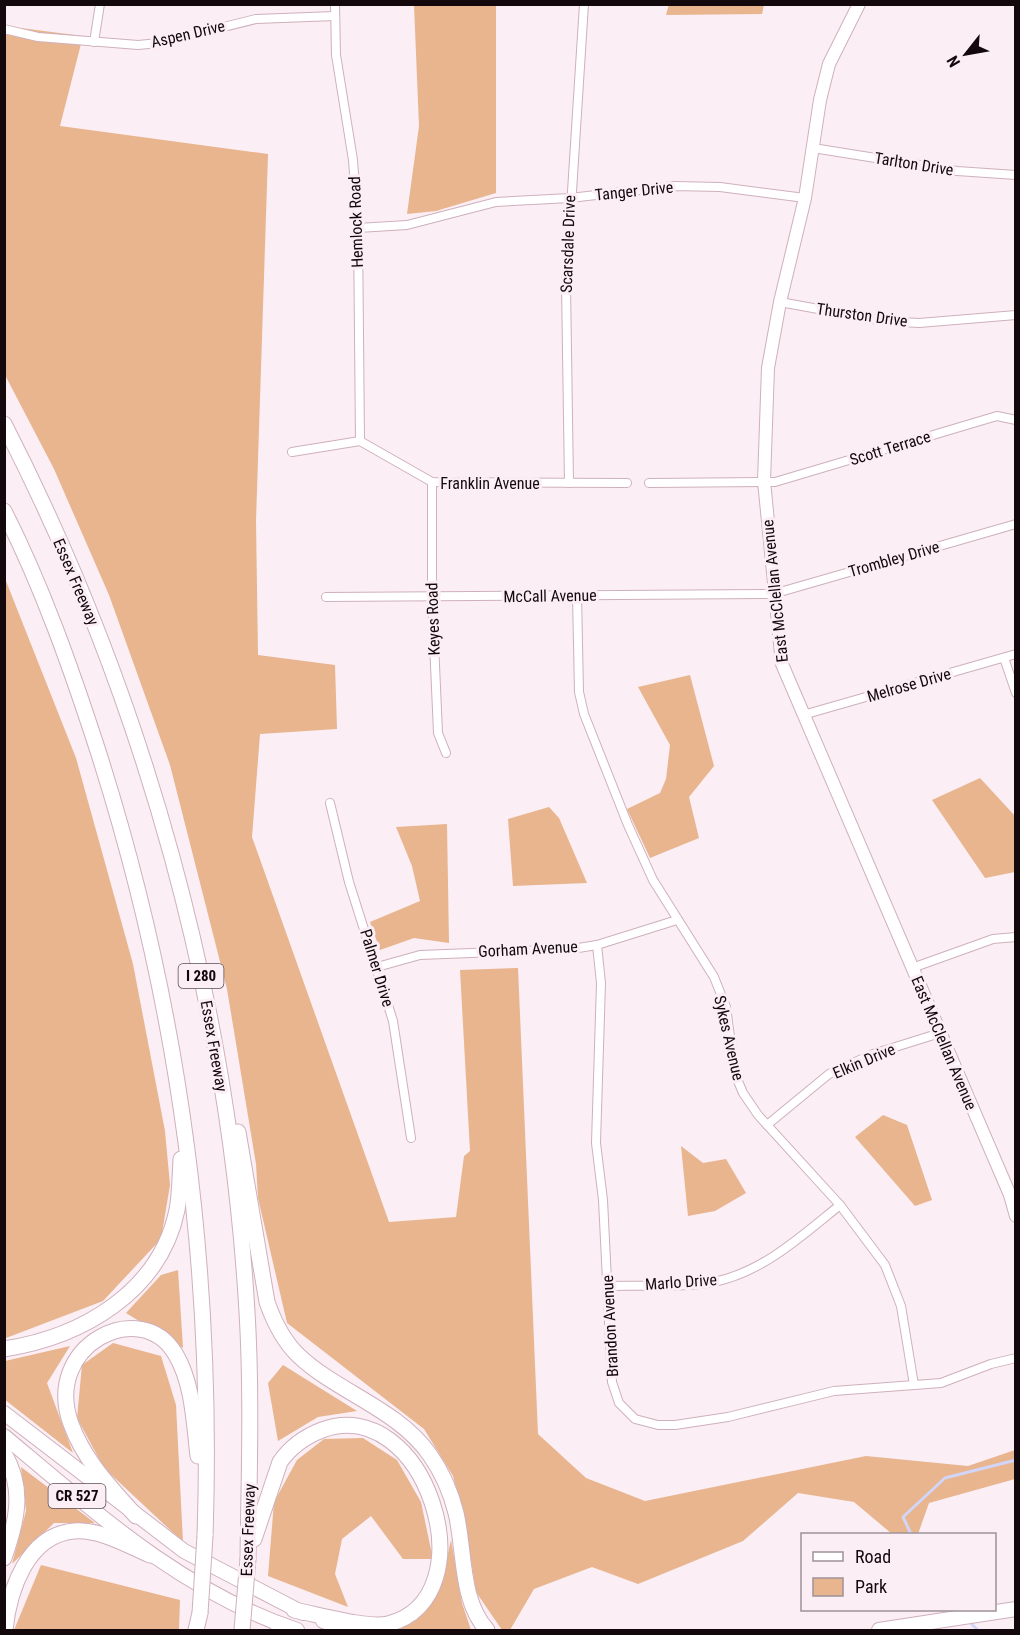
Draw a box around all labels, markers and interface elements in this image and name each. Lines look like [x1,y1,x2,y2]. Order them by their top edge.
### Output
street label: Aspen Drive [149,16,227,52]
north arrow [936,24,996,84]
text: N [943,52,964,71]
street label: Tarlton Drive [873,148,955,180]
street label: Hemlock Road [345,176,367,268]
street label: Tanger Drive [594,177,674,205]
street label: Scarsdale Drive [557,195,579,293]
street label: Thurston Drive [815,299,909,331]
street label: Scott Terrace [847,427,933,469]
street label: Franklin Avenue [440,474,540,493]
street label: East McClellan Avenue [758,519,792,663]
street label: Essex Freeway [49,536,103,629]
street label: Trombley Drive [846,537,942,581]
street label: Keyes Road [422,582,444,656]
street label: McCall Avenue [503,586,597,606]
street label: Melrose Drive [865,664,953,706]
street label: Palmer Drive [356,927,398,1009]
street label: Gorham Avenue [478,937,578,961]
road number: I 280 [178,964,224,988]
street label: East McClellan Avenue [907,973,981,1113]
street label: Sykes Avenue [710,994,748,1082]
street label: Essex Freeway [197,999,231,1094]
street label: Elkin Drive [830,1039,898,1083]
street label: Marlo Drive [644,1270,718,1294]
street label: Brandon Avenue [598,1274,622,1378]
street label: Essex Freeway [237,1483,259,1577]
road number: CR 527 [48,1484,106,1508]
legend [801,1533,996,1611]
text: Road [855,1546,891,1567]
text: Park [855,1576,887,1597]

